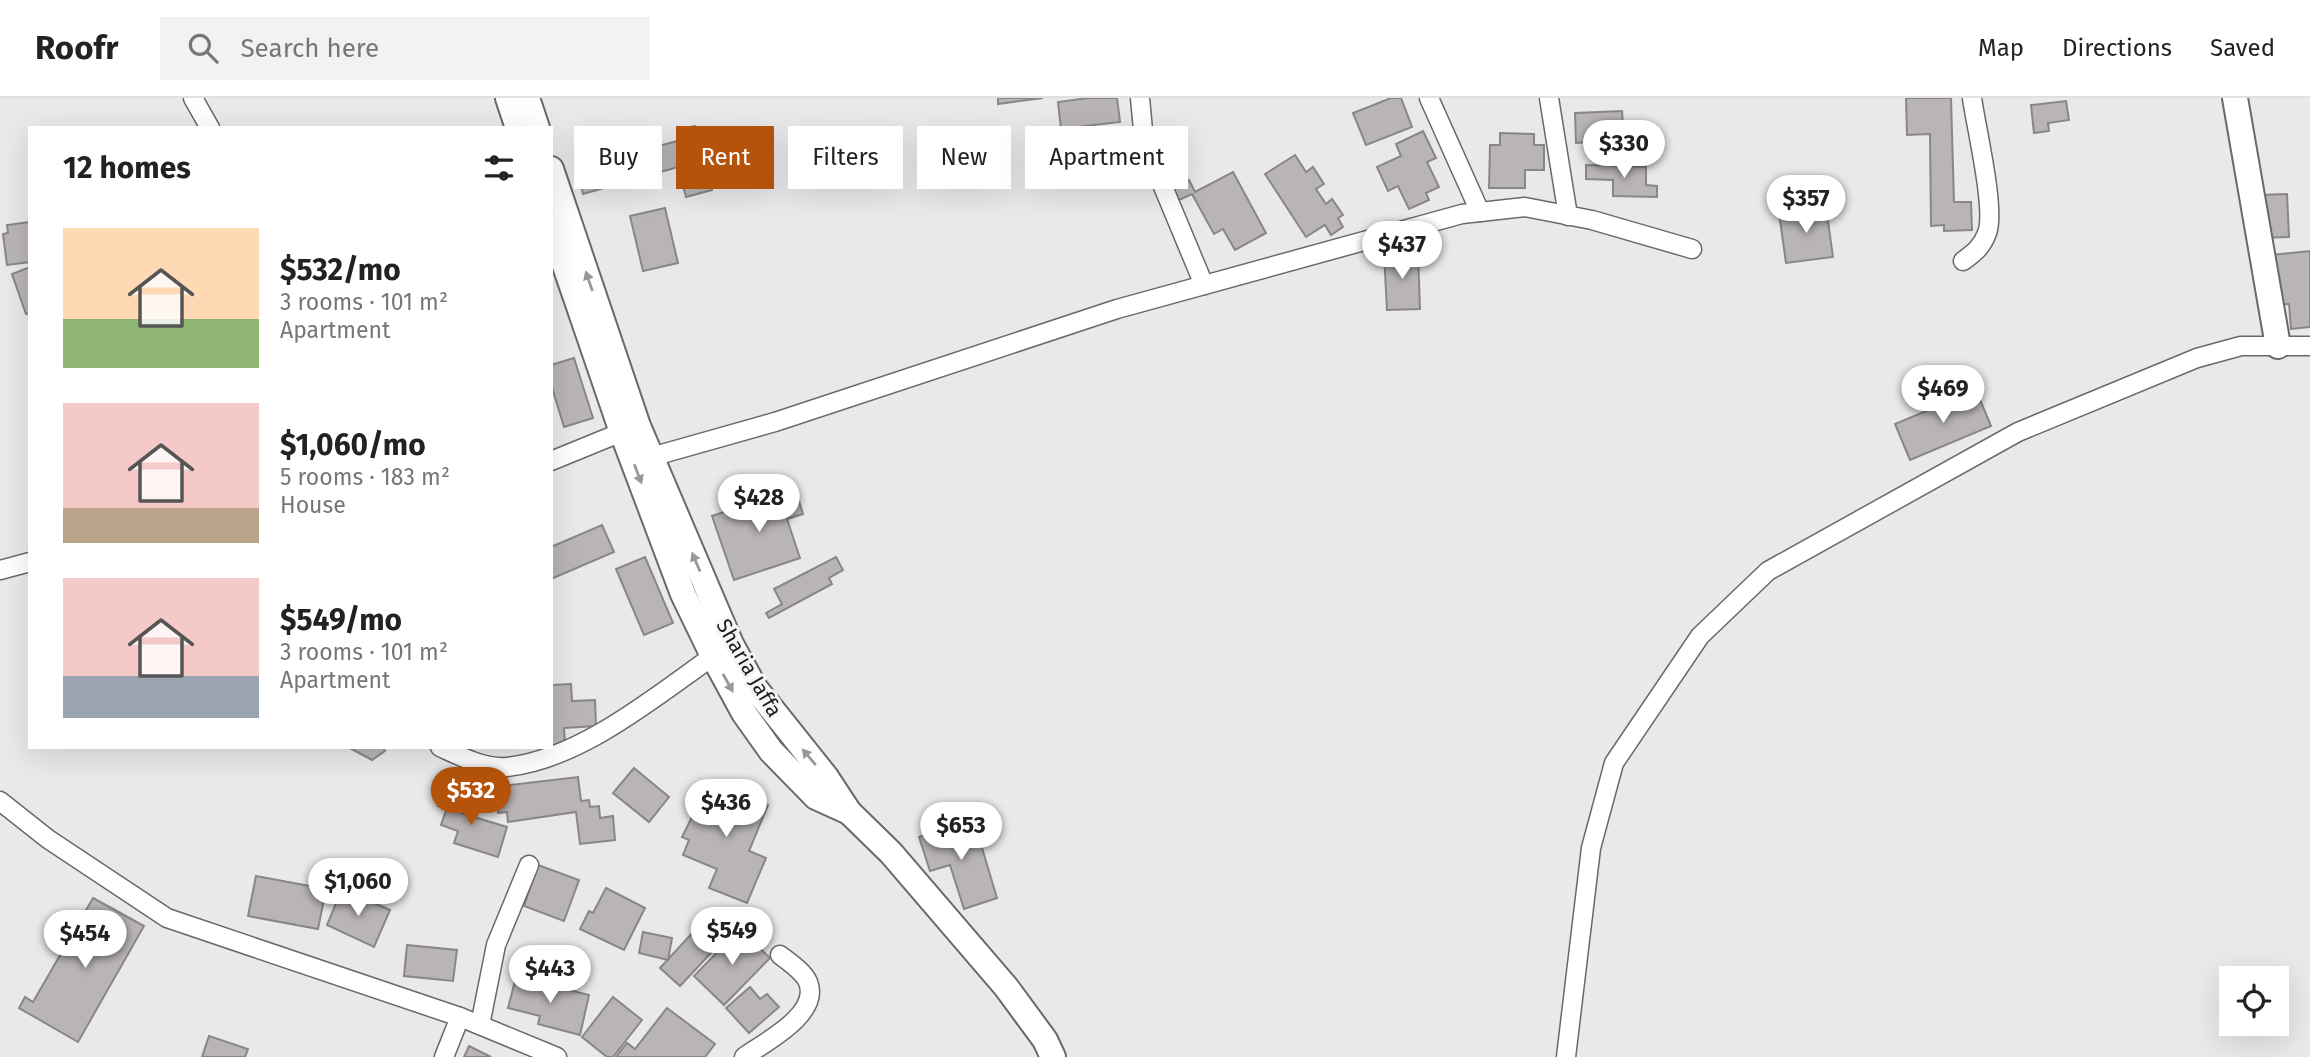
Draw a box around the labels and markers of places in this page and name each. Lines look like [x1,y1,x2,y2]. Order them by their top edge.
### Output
pin: $330 [1583,120,1665,180]
pin: $357 [1765,176,1847,235]
pin: $437 [1361,222,1443,281]
pin: $469 [1902,366,1984,425]
pin: $428 [718,474,800,534]
pin: $532 [430,768,512,827]
pin: $436 [685,780,767,839]
pin: $653 [920,802,1002,862]
pin: $1,060 [301,858,415,918]
pin: $549 [691,908,773,967]
pin: $454 [44,910,126,970]
pin: $443 [509,946,591,1005]

